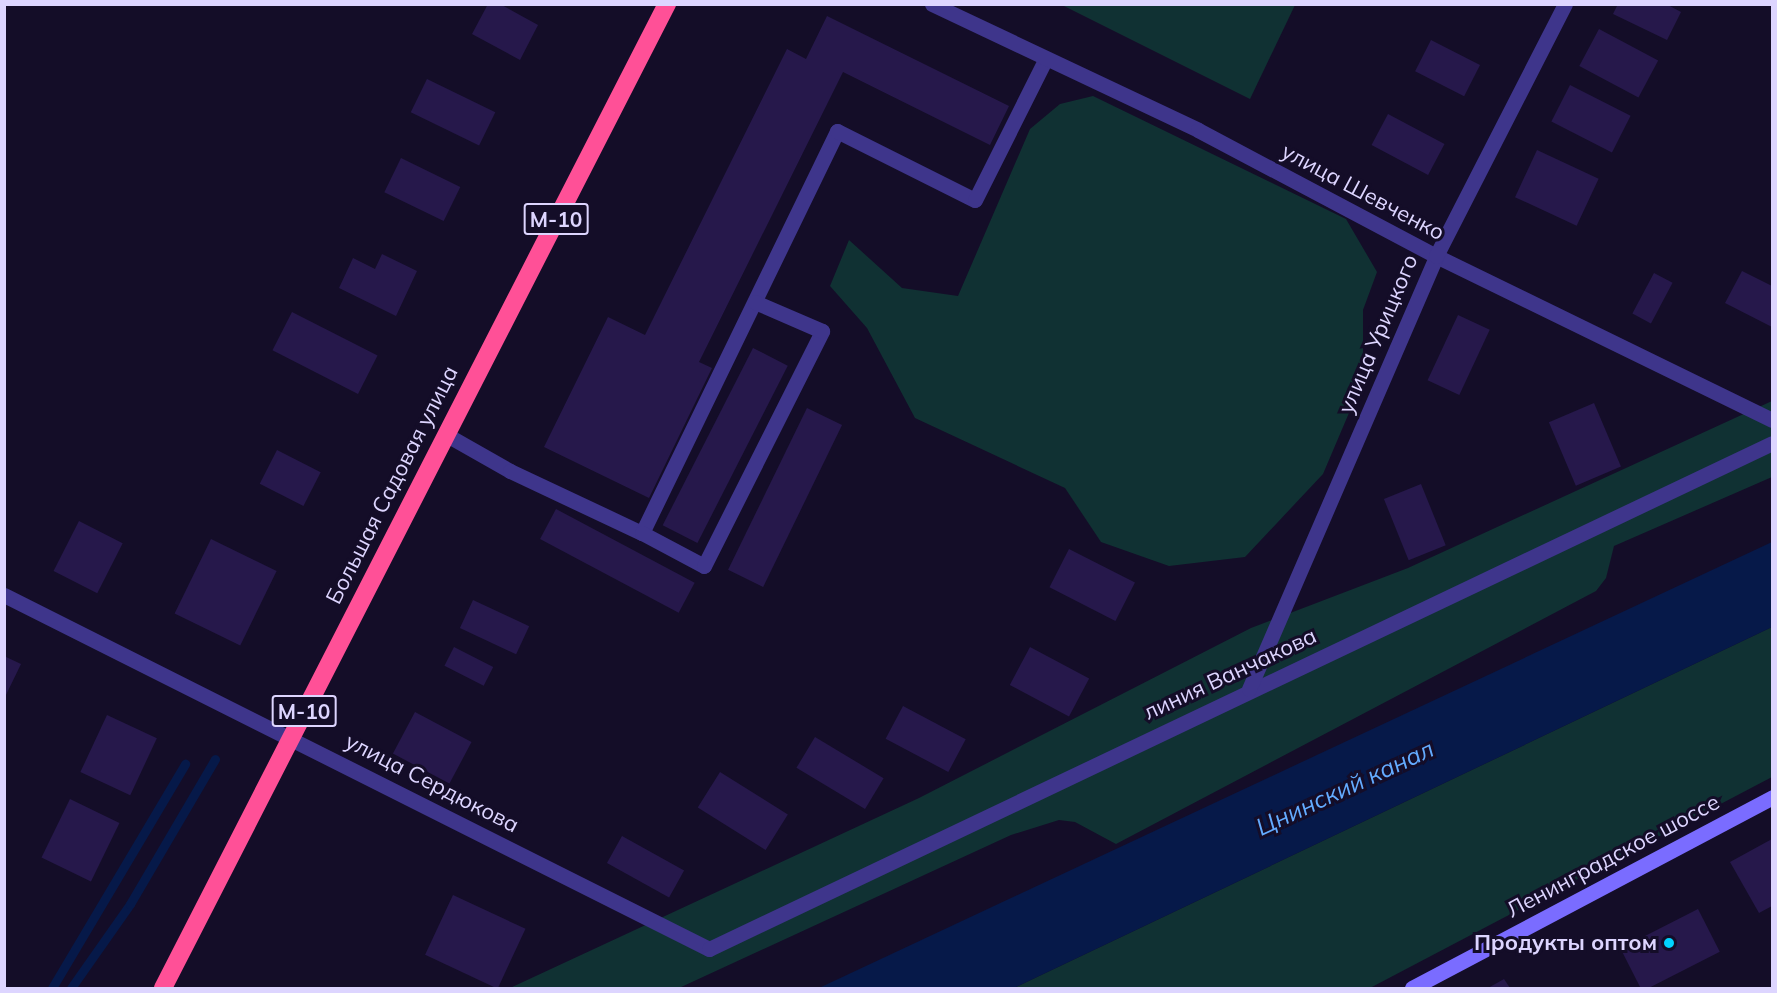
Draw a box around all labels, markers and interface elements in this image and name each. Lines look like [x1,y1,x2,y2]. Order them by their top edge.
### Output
street label: улица Шевченко [1277,138,1449,246]
road number: М-10 [523,201,589,237]
street label: улица Урицкого [1333,250,1423,418]
street label: Большая Садовая улица [320,362,464,608]
street label: линия Ванчакова [1139,622,1321,726]
road number: М-10 [271,693,337,729]
street label: улица Сердюкова [341,728,523,838]
water label: Цнинский канал [1252,734,1438,842]
street label: Ленинградское шоссе [1502,789,1724,923]
place label: Продукты оптом [1474,930,1657,956]
marker: Продукты оптом [1662,936,1676,950]

